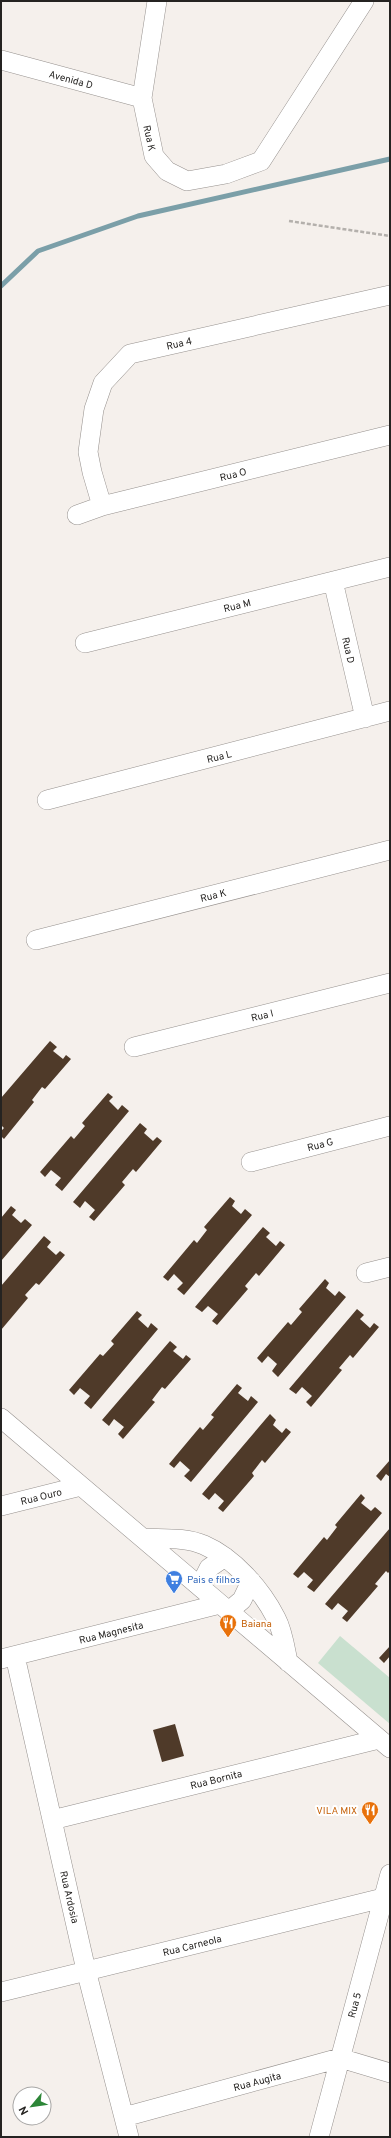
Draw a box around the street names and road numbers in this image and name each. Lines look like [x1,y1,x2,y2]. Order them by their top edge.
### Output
street label: Avenida D [47,68,94,93]
street label: Rua K [139,124,158,153]
street label: Rua 4 [165,335,193,354]
street label: Rua O [219,466,248,485]
street label: Rua M [222,597,252,616]
street label: Rua D [338,636,357,665]
street label: Rua L [205,748,234,767]
street label: Rua K [199,887,228,906]
street label: Rua I [250,1007,275,1026]
street label: Rua G [306,1136,335,1155]
street label: Rua Ouro [19,1486,64,1509]
street label: Rua Magnesita [78,1619,145,1648]
street label: Rua Bornita [189,1768,244,1793]
street label: Rua Ardosia [56,1870,81,1925]
street label: Rua Carneola [162,1933,223,1960]
street label: Rua 5 [346,1991,365,2020]
street label: Rua Augita [232,2070,283,2095]

